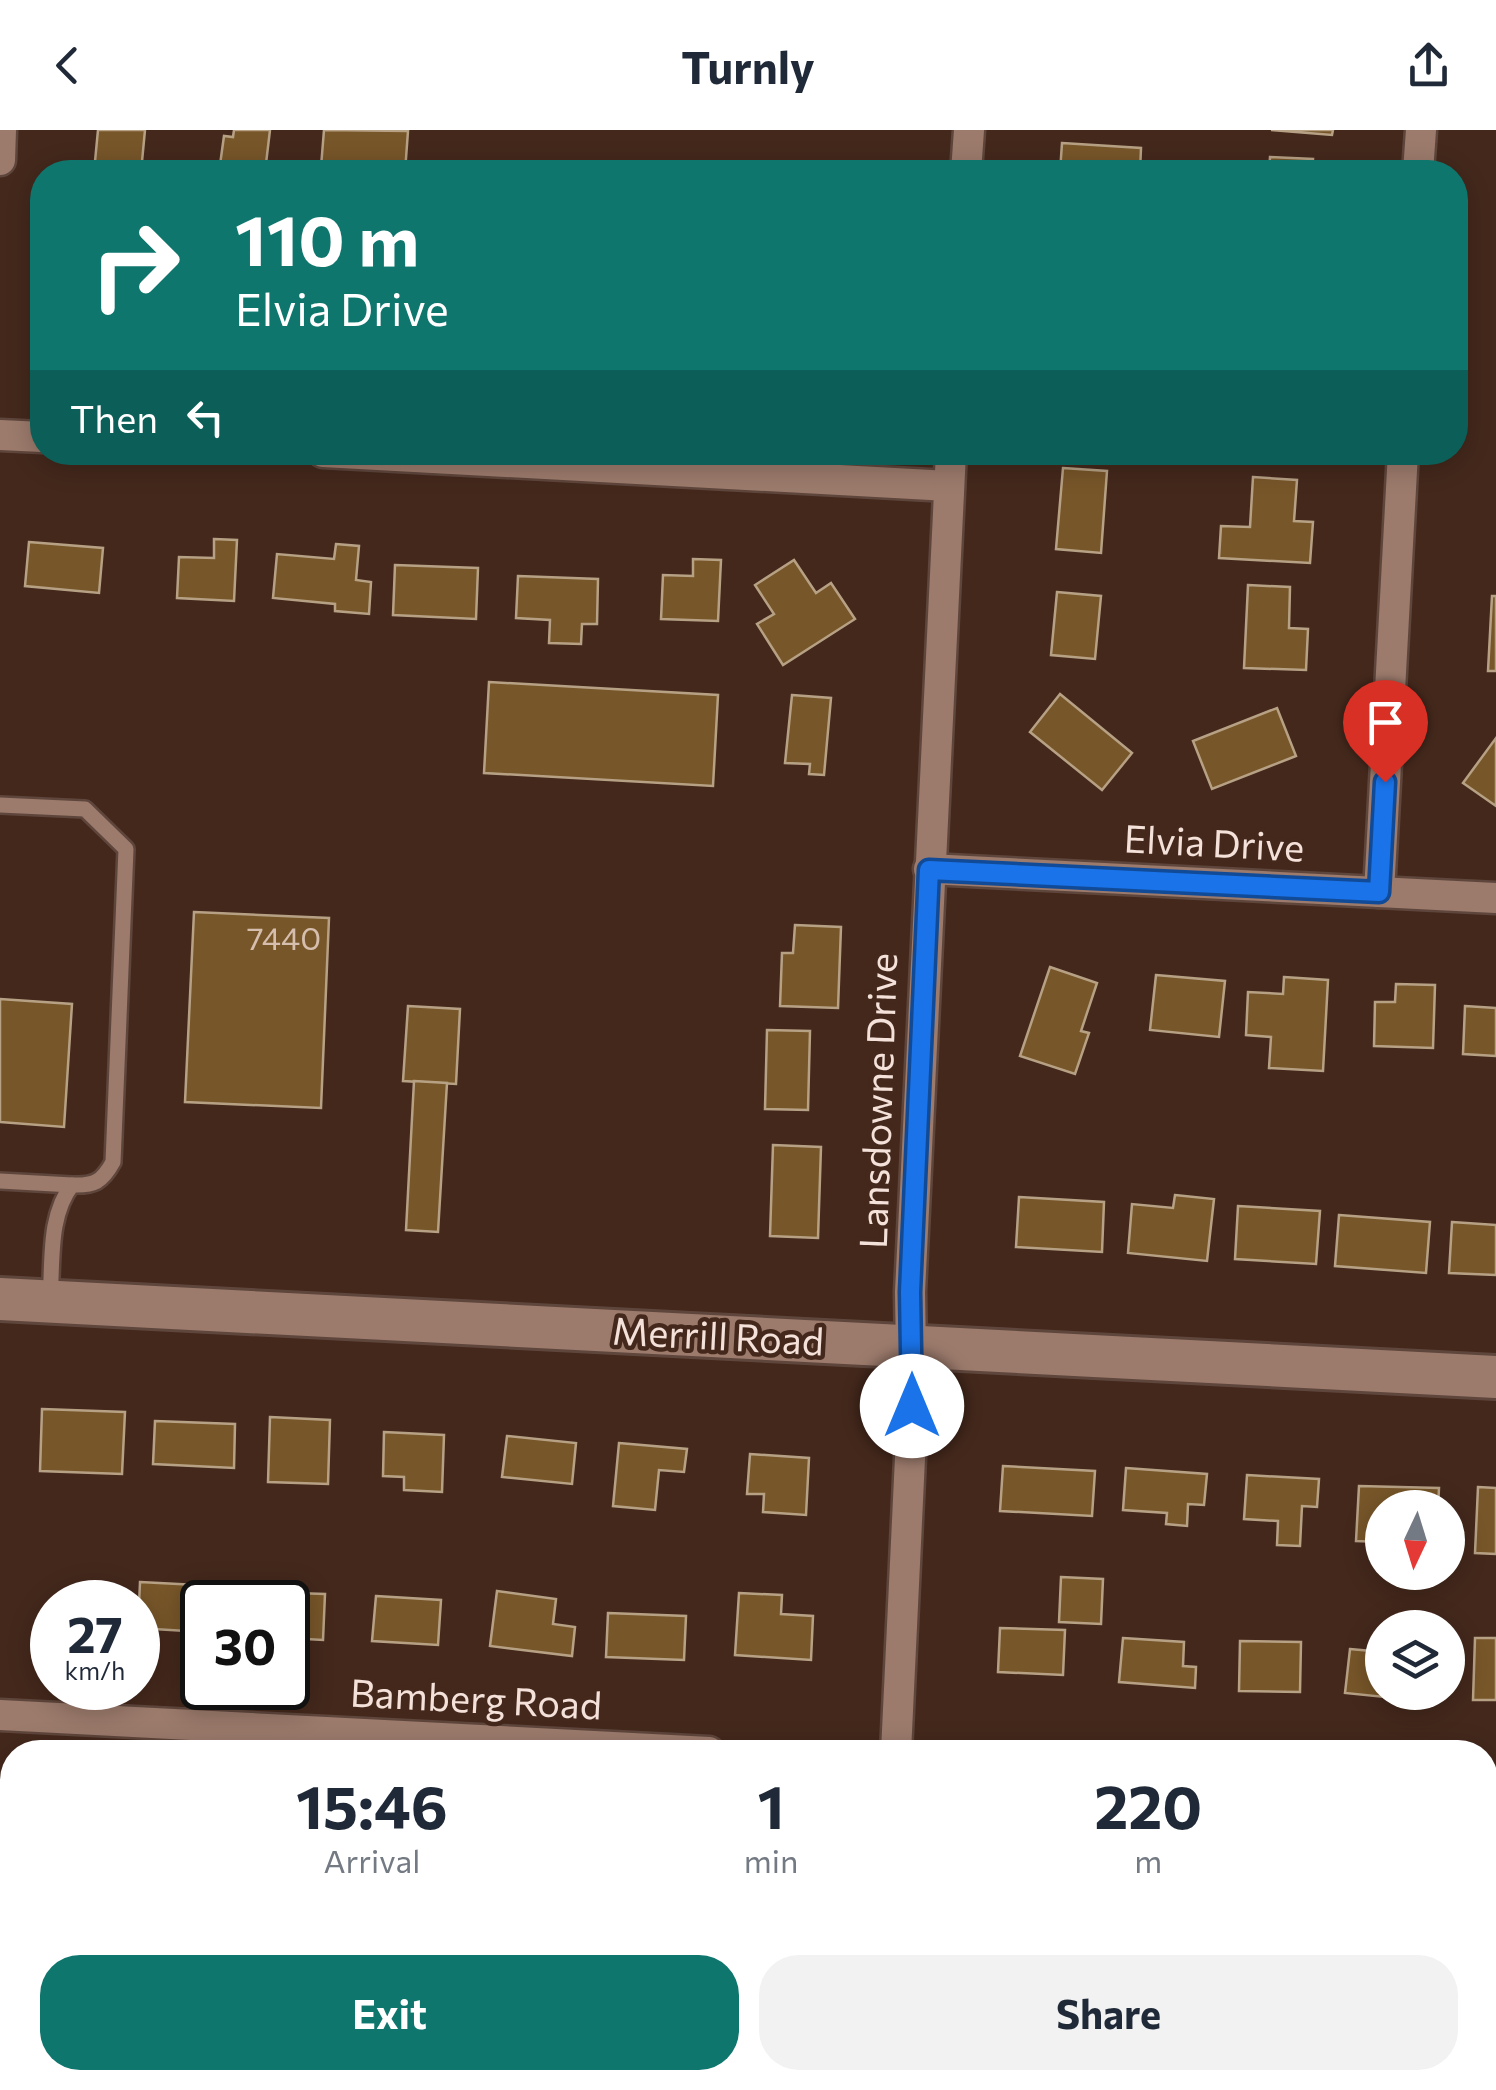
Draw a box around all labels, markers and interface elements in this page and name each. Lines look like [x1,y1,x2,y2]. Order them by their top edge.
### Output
icon: back [40,38,95,93]
text: Turnly [681,38,815,93]
icon: share [1401,38,1456,93]
text: 110 m [235,195,419,280]
icon: right [70,200,200,330]
text: Elvia Drive [235,280,449,335]
icon: left [178,390,233,445]
text: Then [70,394,158,441]
pin [1343,680,1428,783]
icon: arrive [1358,695,1413,750]
street label: Elvia Drive [1123,813,1305,870]
house number: 7440 [247,917,321,957]
street label: Lansdowne Drive [848,952,905,1250]
street label: Merrill Road [611,1305,825,1364]
position arrow [860,1354,964,1458]
north arrow [1365,1490,1465,1590]
map controls [1365,1490,1465,1710]
speed limit sign: 30 [180,1580,310,1710]
text: 27 [67,1602,123,1663]
button: layers [1365,1610,1465,1710]
text: km/h [65,1655,125,1685]
street label: Bamberg Road [349,1667,603,1728]
text: 15:46 [296,1768,448,1841]
text: 1 [757,1768,785,1841]
text: 220 [1094,1768,1202,1841]
text: Arrival [323,1840,420,1880]
text: min [744,1840,798,1880]
text: m [1134,1840,1162,1880]
button: Exit [40,1955,739,2070]
button: Share [759,1955,1458,2070]

